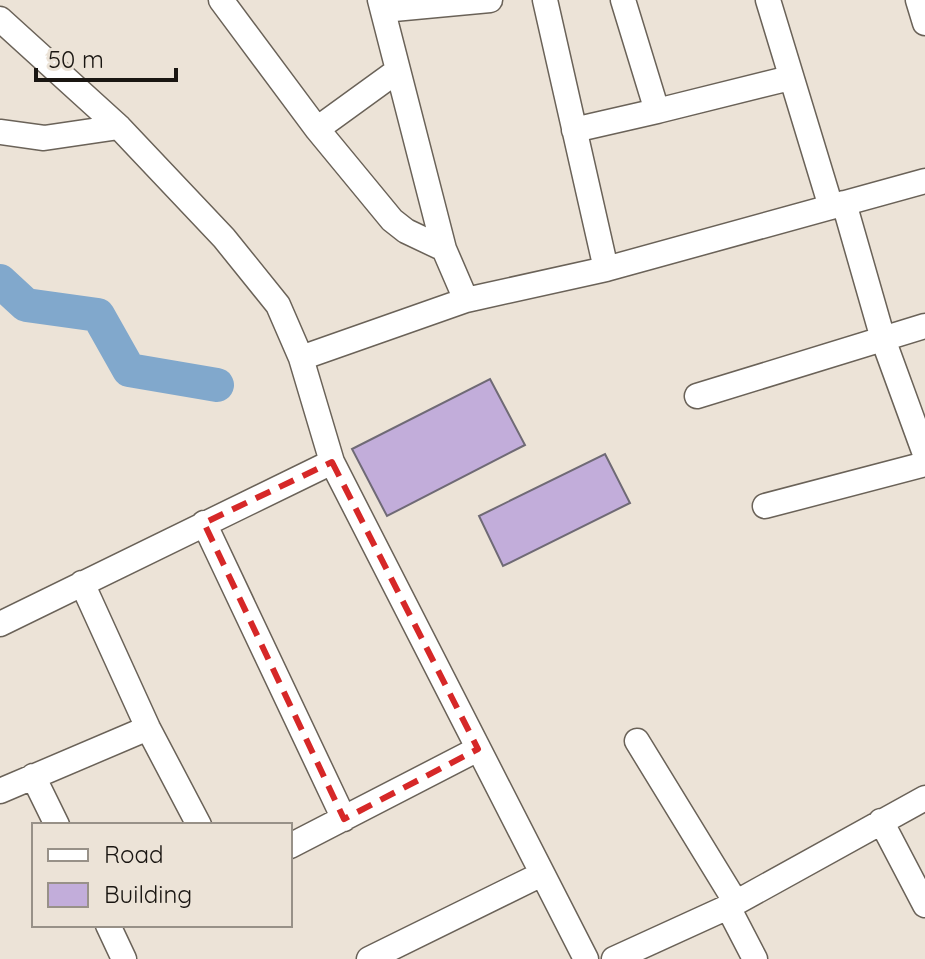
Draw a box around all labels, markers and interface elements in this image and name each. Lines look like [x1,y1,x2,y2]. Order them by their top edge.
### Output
scale bar [36,32,176,82]
text: 50 m [48,44,104,74]
legend [32,823,292,927]
text: Road [104,839,164,869]
text: Building [104,879,192,909]

